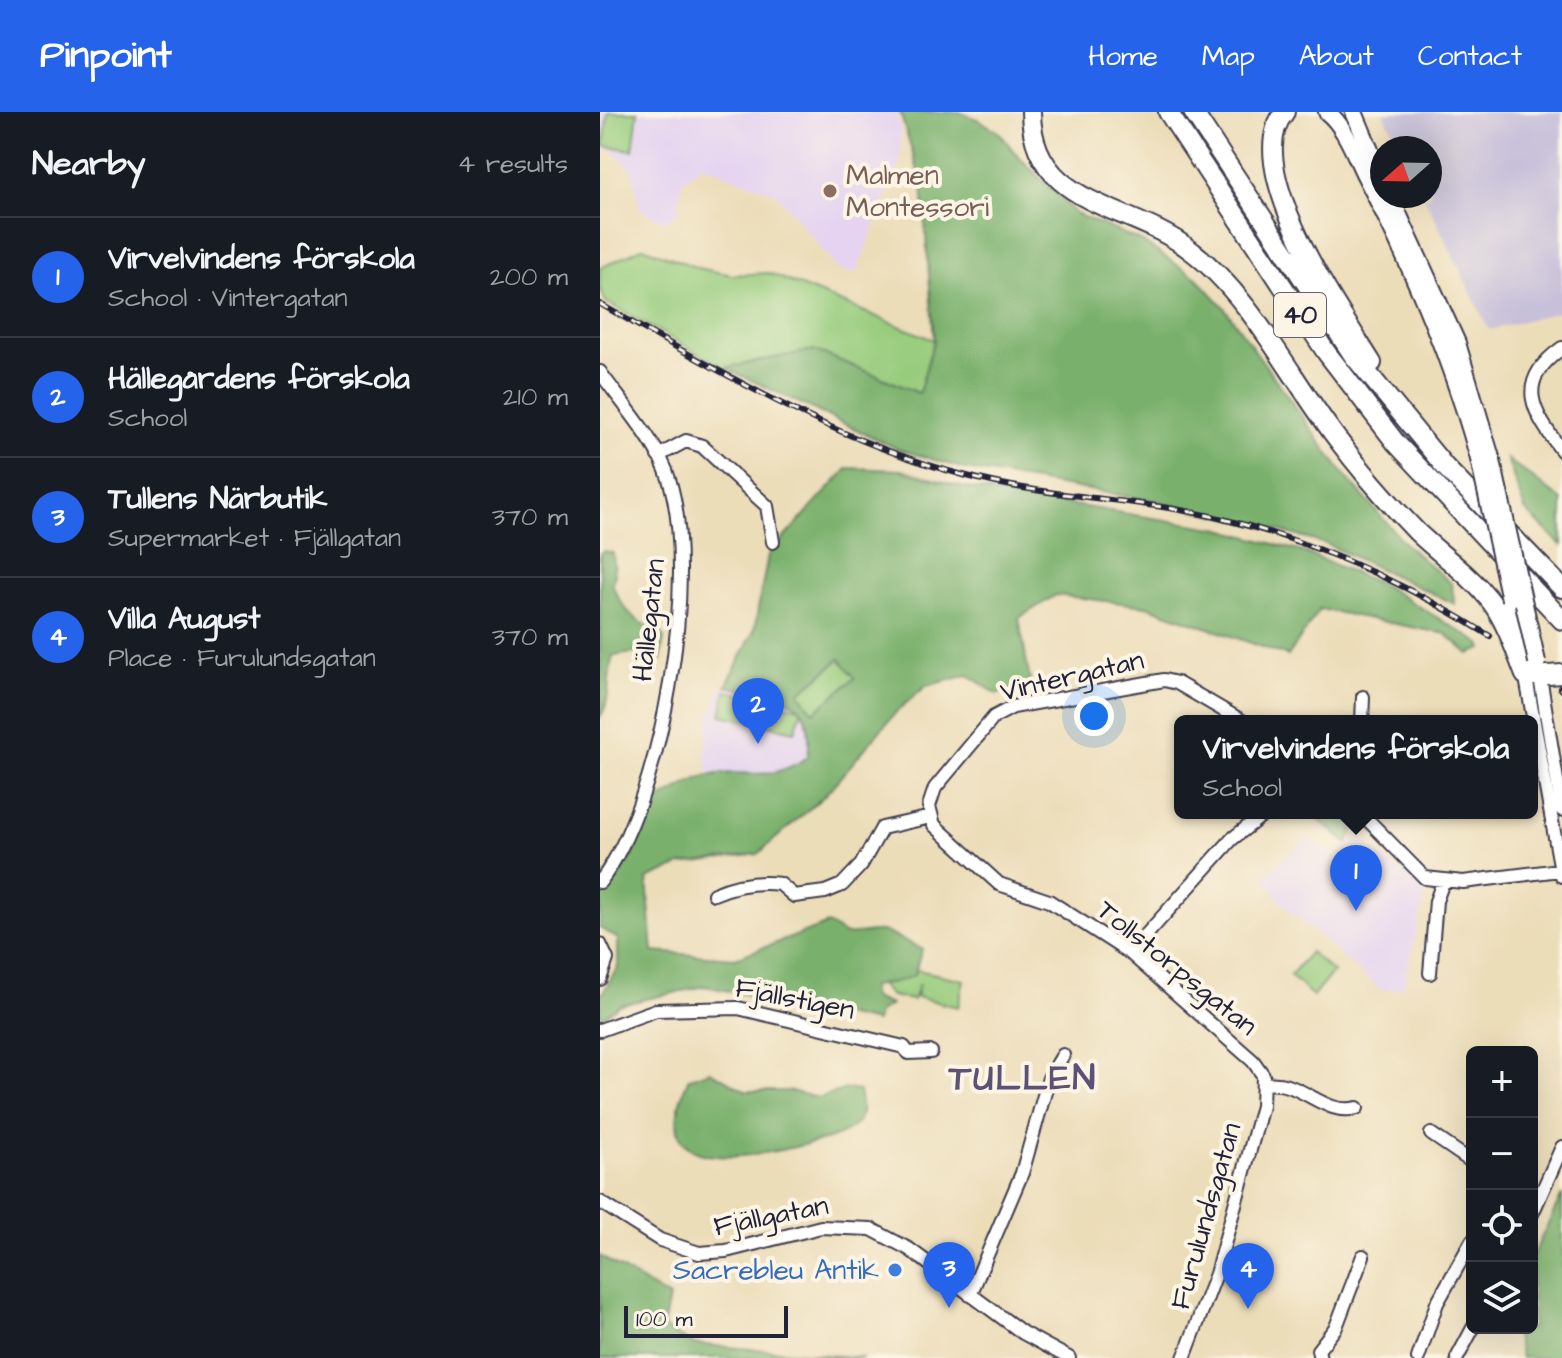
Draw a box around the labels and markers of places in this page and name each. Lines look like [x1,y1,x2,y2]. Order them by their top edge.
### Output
place label: Malmen Montessori [846,156,989,227]
marker: Malmen Montessori [821,182,839,200]
pin: 2 [732,678,784,744]
pin: 1 [1330,845,1382,911]
pin: 3 [923,1242,975,1308]
pin: 4 [1222,1243,1274,1309]
place label: Sacrebleu Antik [673,1251,879,1290]
marker: Sacrebleu Antik [886,1261,904,1279]

